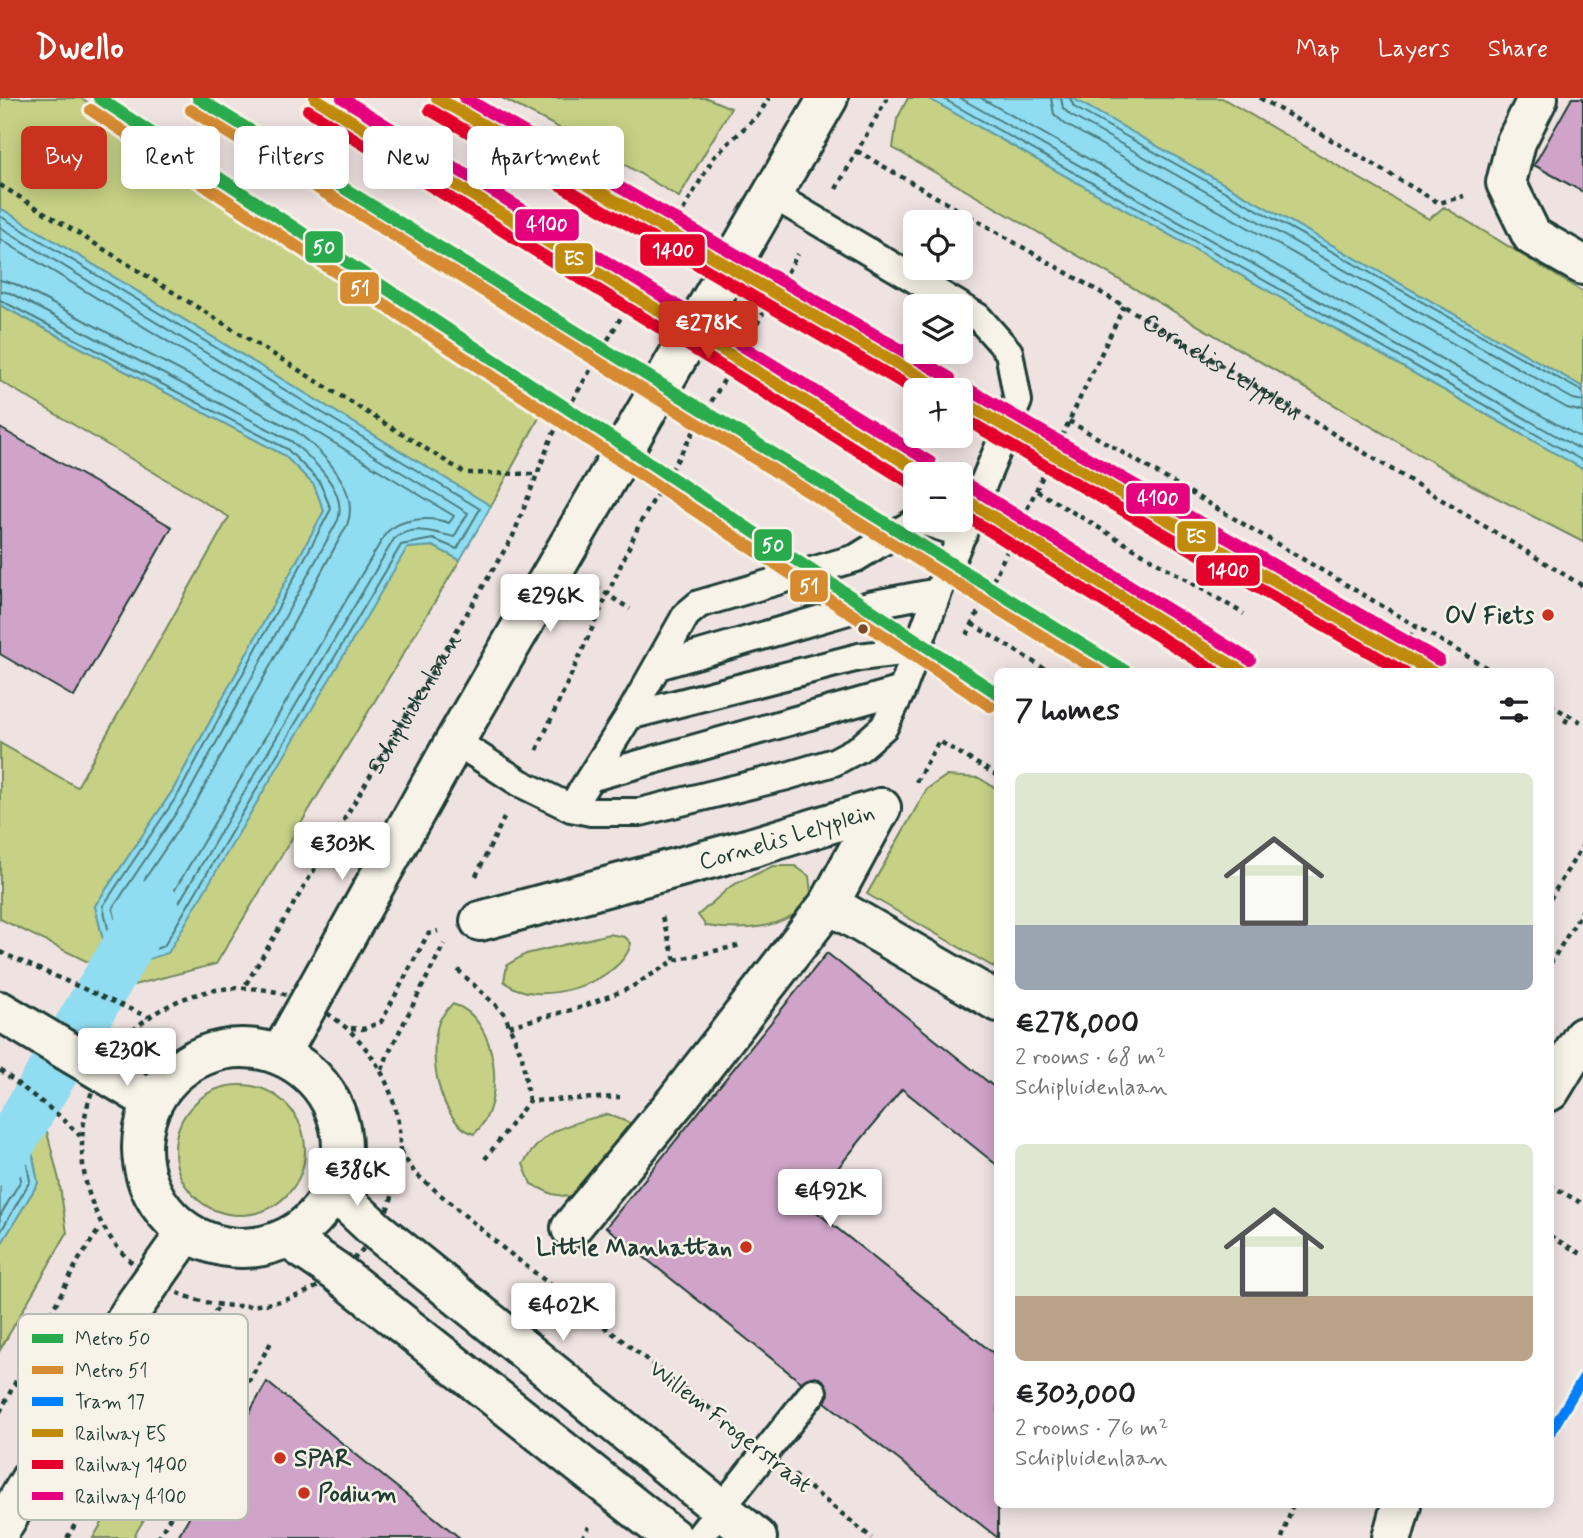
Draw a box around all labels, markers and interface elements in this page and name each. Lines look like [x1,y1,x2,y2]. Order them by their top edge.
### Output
text: Dwello [35,27,124,71]
text: Map [1296,34,1340,65]
text: Layers [1378,34,1450,65]
text: Share [1488,34,1548,65]
chip: Buy [21,126,107,189]
chip: Rent [121,126,220,189]
chip: Filters [234,126,349,189]
chip: New [363,126,453,189]
chip: Apartment [467,126,624,189]
line badge: 4100 [514,208,580,242]
map controls [903,210,973,532]
button: locate [903,210,973,280]
text: 4100 [526,213,568,238]
line badge: 50 [304,230,344,264]
line badge: 1400 [639,233,706,267]
text: 50 [313,236,335,261]
text: 1400 [652,239,694,264]
line badge: ES [554,242,594,275]
text: ES [564,247,584,272]
line badge: 51 [339,271,380,305]
text: 51 [350,277,370,302]
button: layers [903,294,973,364]
pin: €278K [659,302,757,361]
street label: Cornelis Lelyplein [1136,307,1307,428]
text: €278K [675,309,741,339]
button: + [903,378,973,448]
button: − [903,462,973,532]
line badge: 4100 [1125,482,1191,515]
text: 4100 [1137,487,1179,512]
line badge: ES [1176,520,1217,553]
text: ES [1186,525,1206,550]
line badge: 50 [753,528,793,562]
text: 50 [762,534,784,559]
line badge: 1400 [1195,554,1261,587]
text: 1400 [1207,559,1249,584]
line badge: 51 [789,569,829,603]
pin: €296K [501,574,599,634]
text: 51 [799,575,819,600]
text: €296K [516,582,584,612]
place label: OV Fiets [1445,601,1534,632]
marker: OV Fiets [1540,607,1556,623]
unlabelled marker [856,622,870,636]
street label: Schipluidenlaan [361,627,469,780]
text: 7 homes [1015,691,1120,730]
icon: filters [1495,691,1533,729]
street label: Cornelis Lelyplein [696,797,878,878]
icon: home [1211,818,1337,944]
pin: €303K [293,822,391,882]
text: €303K [310,830,374,860]
text: €278,000 [1015,1004,1139,1043]
pin: €230K [78,1028,176,1088]
text: €230K [94,1036,160,1066]
text: 2 rooms · 68 m² [1015,1043,1166,1073]
text: Schipluidenlaan [1015,1073,1167,1103]
pin: €386K [308,1148,406,1208]
text: €386K [324,1156,390,1186]
pin: €492K [781,1170,879,1229]
text: €492K [794,1177,866,1207]
icon: home [1211,1189,1337,1315]
place label: Little Manhattan [536,1233,732,1264]
marker: Little Manhattan [738,1239,754,1255]
pin: €402K [514,1284,612,1343]
text: €402K [527,1291,599,1321]
legend [18,1314,248,1520]
text: Metro 50 [75,1327,150,1352]
street label: Willem Frogerstraat [642,1354,818,1501]
text: Metro 51 [75,1359,148,1384]
text: €303,000 [1015,1375,1136,1414]
text: Tram 17 [75,1390,145,1415]
text: 2 rooms · 76 m² [1015,1414,1168,1444]
text: Railway ES [75,1422,166,1448]
place label: SPAR [294,1444,352,1475]
text: Schipluidenlaan [1015,1444,1167,1474]
marker: SPAR [272,1450,288,1466]
text: Railway 1400 [75,1453,187,1479]
place label: Podium [318,1479,397,1510]
text: Railway 4100 [75,1485,187,1511]
marker: Podium [296,1485,312,1501]

